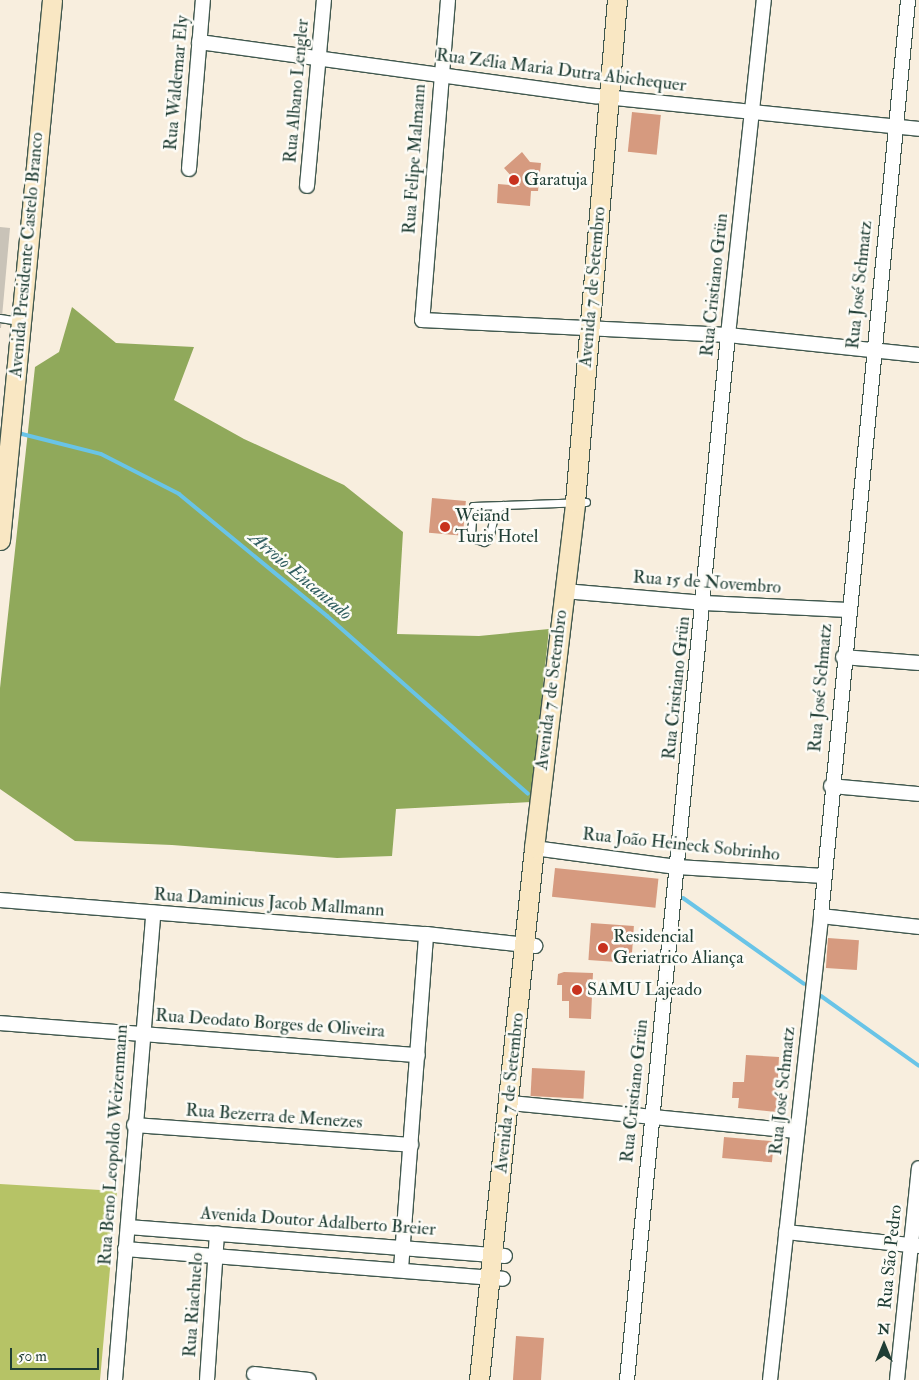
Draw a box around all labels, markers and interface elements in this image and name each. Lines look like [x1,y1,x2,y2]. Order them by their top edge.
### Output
street label: Rua Waldemar Ely [160,15,194,151]
street label: Rua Albano Lengler [280,18,314,164]
street label: Rua Zélia Maria Dutra Abichequer [435,45,687,97]
street label: Rua Felipe Malmann [399,83,431,235]
street label: Avenida Presidente Castelo Branco [6,131,48,379]
place label: Garatuja [524,169,587,191]
marker: Garatuja [508,174,520,186]
street label: Avenida 7 de Setembro [575,206,611,368]
street label: Rua Cristiano Grün [697,212,733,358]
street label: Rua José Schmatz [843,220,877,350]
place label: Weiand Turis Hotel [455,506,538,548]
marker: Weiand Turis Hotel [439,521,451,533]
water label: Arroio Encantado [244,526,356,626]
street label: Rua 15 de Novembro [632,567,782,599]
street label: Avenida 7 de Setembro [531,609,573,771]
street label: Rua Cristiano Grün [659,615,695,761]
street label: Rua José Schmatz [805,623,837,753]
street label: Rua João Heineck Sobrinho [581,824,781,866]
street label: Rua Daminicus Jacob Mallmann [153,884,385,922]
place label: Residencial Geriatrico Aliança [613,927,744,970]
marker: Residencial Geriatrico Aliança [597,942,609,954]
place label: SAMU Lajeado [587,979,702,1001]
marker: SAMU Lajeado [571,984,583,996]
street label: Rua Deodato Borges de Oliveira [154,1005,386,1043]
street label: Avenida 7 de Setembro [491,1012,529,1174]
street label: Rua Cristiano Grün [617,1018,653,1164]
street label: Rua Beno Leopoldo Weizenmann [95,1024,133,1266]
street label: Rua José Schmatz [766,1026,800,1156]
street label: Rua Bezerra de Menezes [185,1100,363,1134]
street label: Avenida Doutor Adalberto Breier [200,1203,436,1241]
street label: Rua São Pedro [875,1204,907,1310]
street label: Rua Riachuelo [180,1252,208,1358]
north arrow [859,1320,909,1370]
text: N [878,1321,890,1338]
scale bar [12,1338,101,1370]
text: 50 m [18,1347,47,1366]

